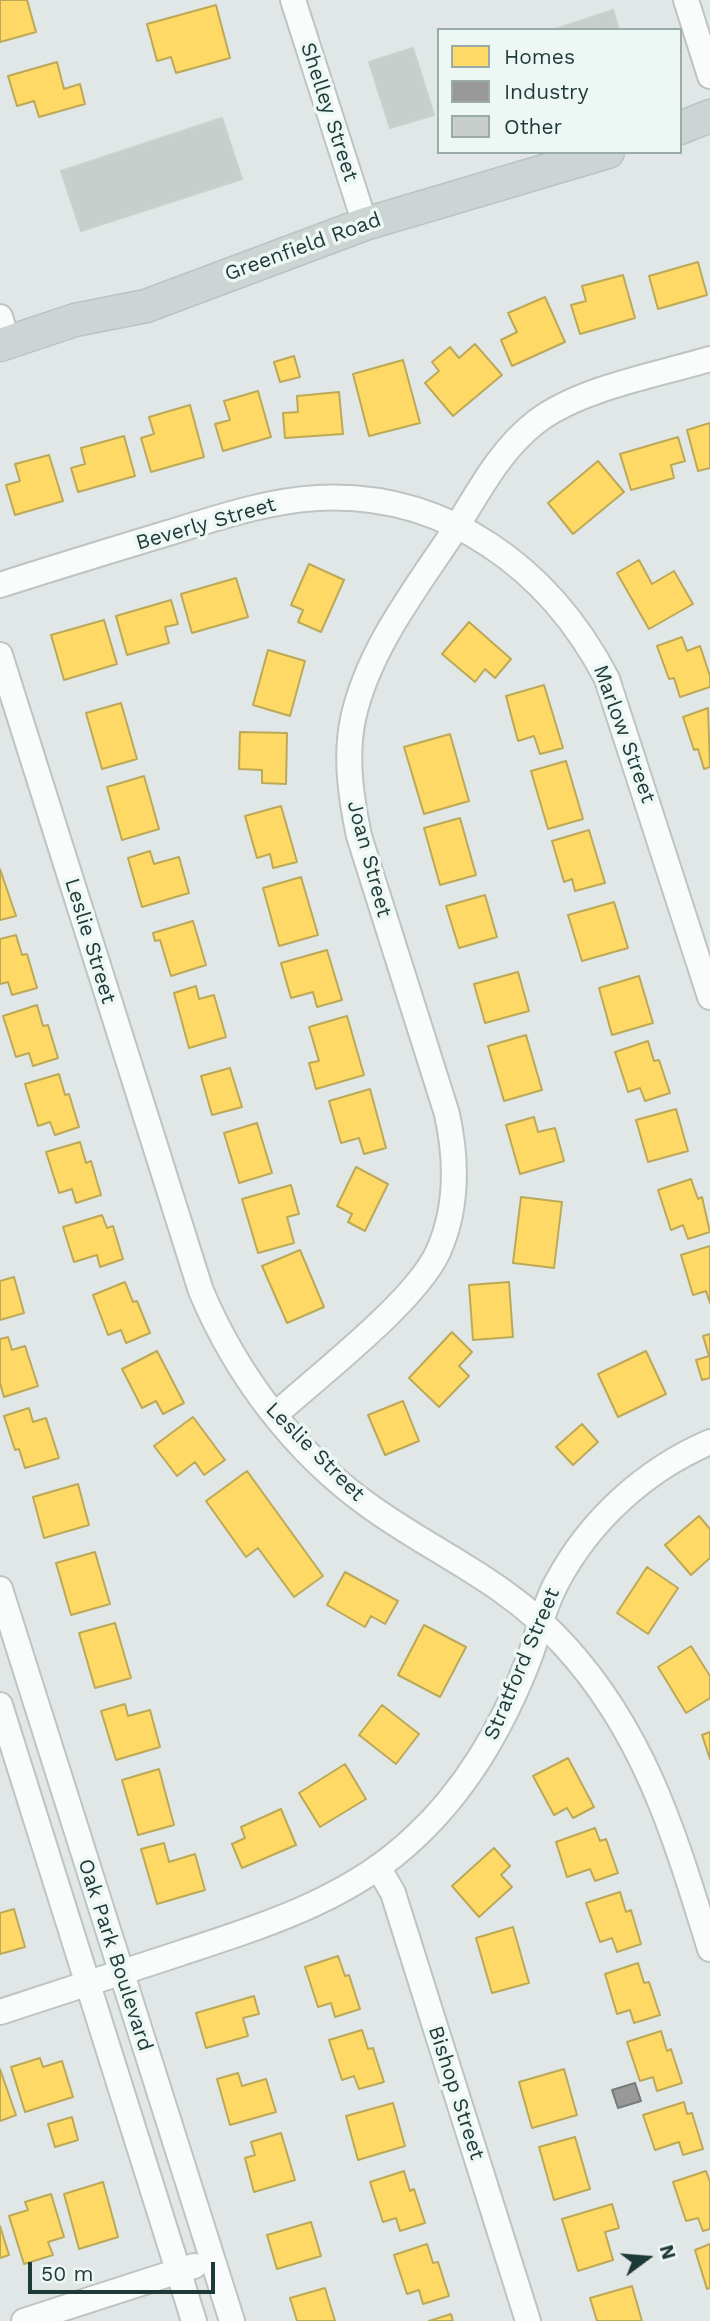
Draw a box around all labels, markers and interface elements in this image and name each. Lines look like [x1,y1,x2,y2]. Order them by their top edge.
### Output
legend [437,28,682,154]
street label: Shelley Street [295,40,363,184]
text: Homes [504,44,575,69]
text: Industry [504,79,589,104]
text: Other [504,114,562,139]
street label: Greenfield Road [221,207,385,287]
street label: Beverly Street [133,492,279,556]
street label: Marlow Street [587,662,661,806]
street label: Joan Street [341,798,397,920]
street label: Leslie Street [59,875,121,1007]
street label: Leslie Street [260,1397,370,1507]
street label: Stratford Street [479,1584,565,1744]
street label: Oak Park Boulevard [72,1856,158,2054]
street label: Bishop Street [422,2023,490,2163]
north arrow [612,2223,682,2293]
text: N [655,2242,681,2262]
scale bar [32,2248,219,2292]
text: 50 m [41,2261,93,2286]

